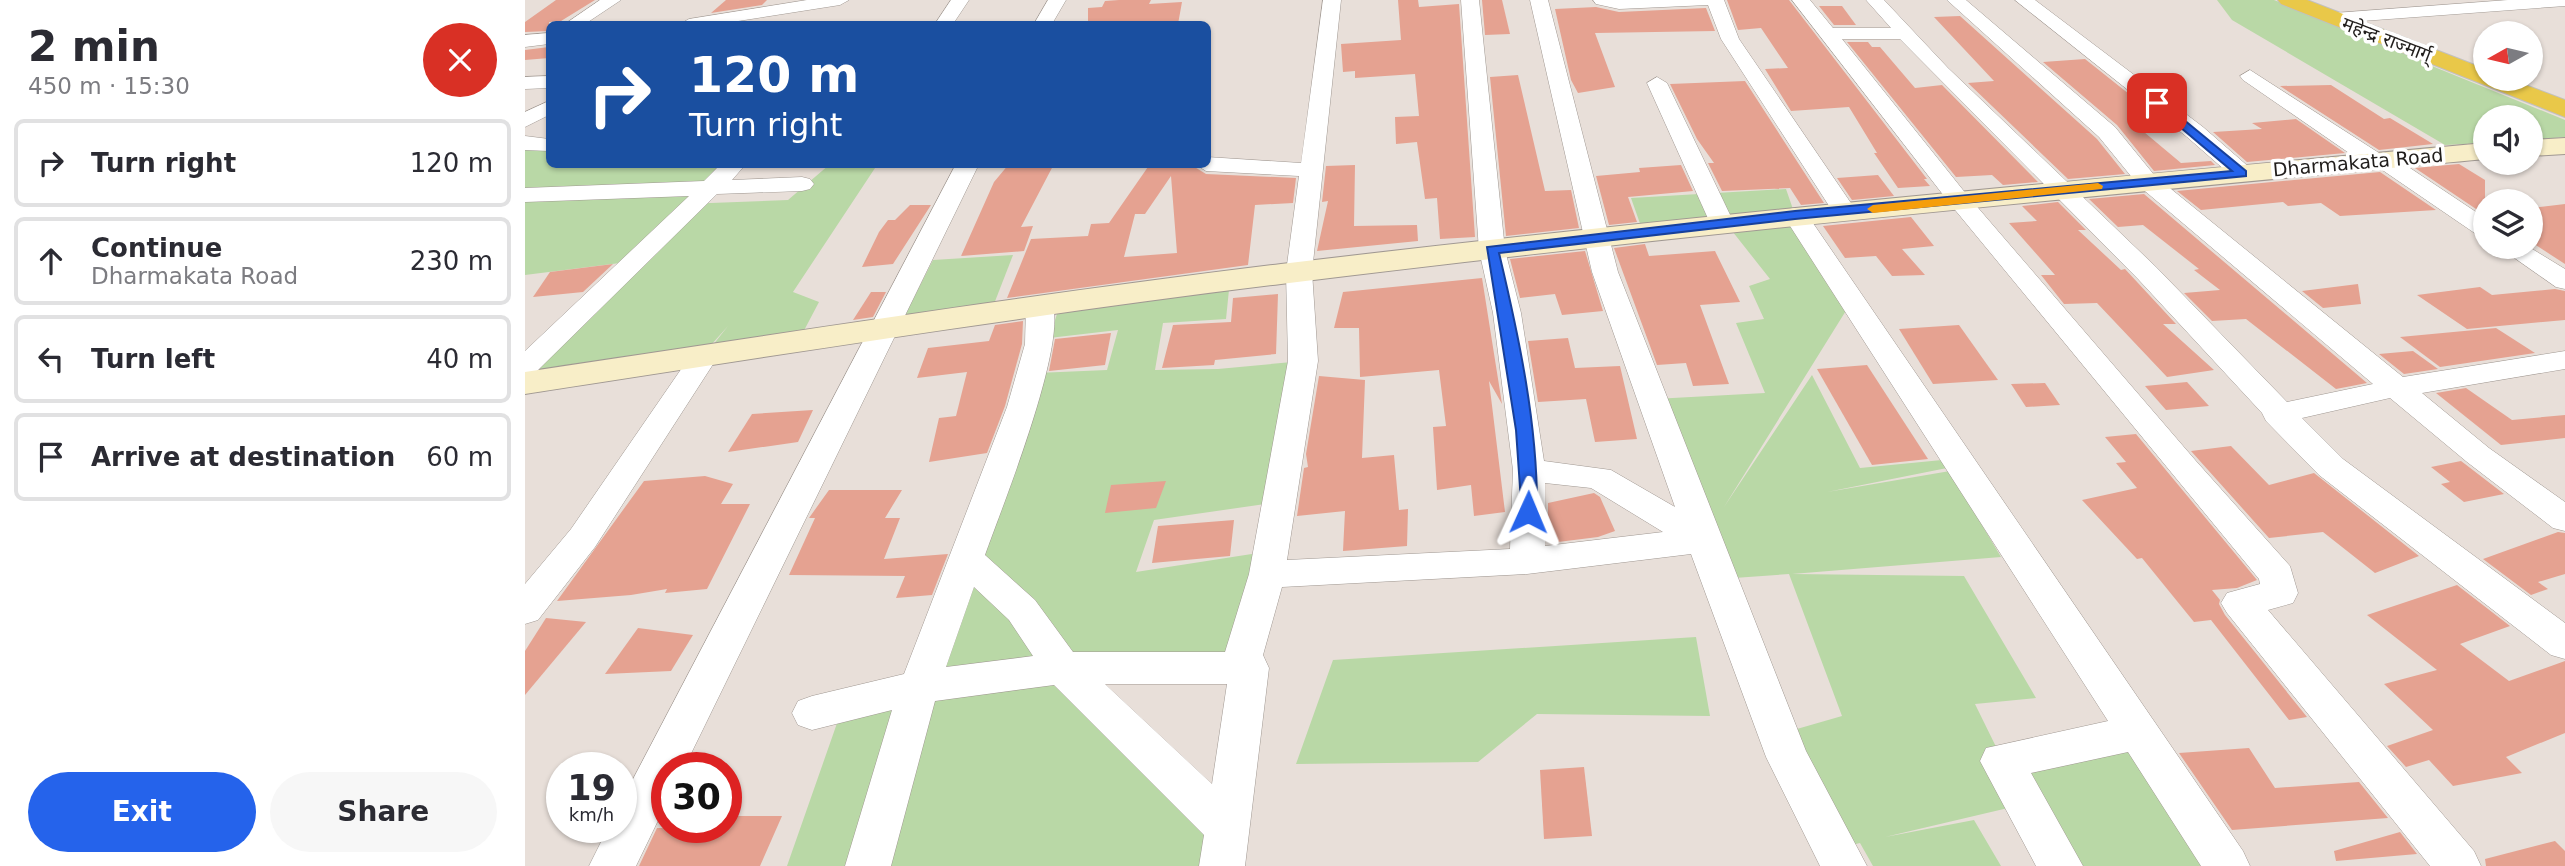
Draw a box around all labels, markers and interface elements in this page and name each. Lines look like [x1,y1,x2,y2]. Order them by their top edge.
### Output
street label: महेन्द्र राज्मार्ग् [2339,12,2438,68]
north arrow [2473,21,2543,91]
map controls [2473,21,2543,259]
text: 2 min [28,22,160,71]
button: close [423,23,497,97]
text: 120 m [689,47,859,104]
icon: right [574,49,665,140]
text: 450 m · 15:30 [28,73,190,99]
pin [2127,73,2187,133]
icon: arrive [2138,84,2176,122]
button: sound [2473,105,2543,175]
text: Turn right [689,106,842,144]
icon: right [32,144,70,182]
street label: Dharmakata Road [2272,144,2444,180]
text: Turn right [91,148,236,178]
text: 120 m [410,148,493,178]
button: layers [2473,189,2543,259]
text: Continue [91,233,222,263]
icon: ahead [32,242,70,280]
text: 230 m [410,246,493,276]
text: Dharmakata Road [91,263,298,289]
icon: left [32,340,70,378]
text: Turn left [91,344,215,374]
text: 40 m [426,344,493,374]
icon: arrive [32,438,70,476]
text: Arrive at destination [91,442,395,472]
text: 60 m [426,442,493,472]
position arrow [1491,475,1565,549]
speed limit sign: 30 [651,752,742,843]
text: 19 [567,768,616,808]
button: Exit [28,772,256,852]
button: Share [270,772,497,852]
text: km/h [569,804,614,825]

